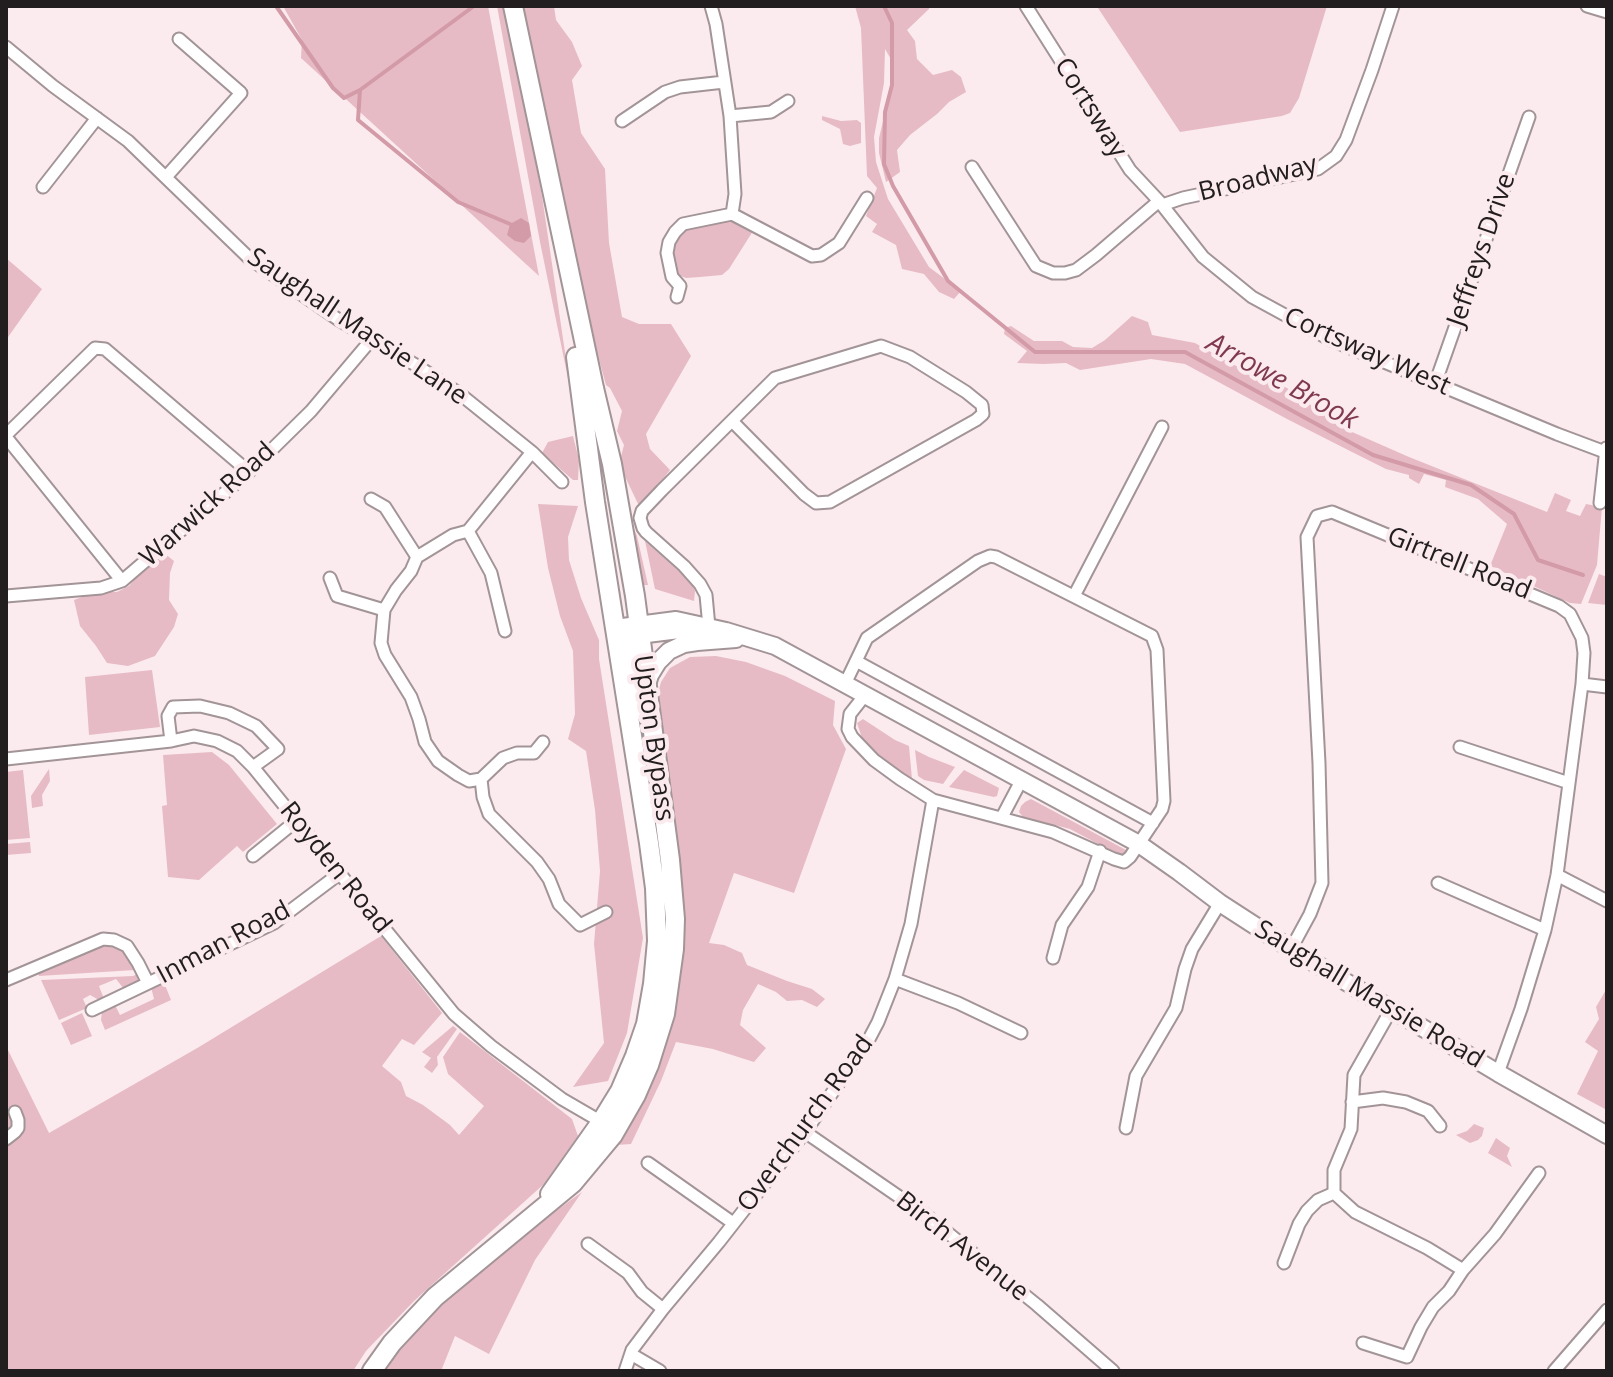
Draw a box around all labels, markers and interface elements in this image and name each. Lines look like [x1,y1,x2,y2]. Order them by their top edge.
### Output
street label: Cortsway [1047,52,1133,164]
street label: Broadway [1196,149,1320,209]
street label: Jeffreys Drive [1441,169,1523,331]
street label: Saughall Massie Lane [241,242,473,412]
street label: Cortsway West [1279,301,1455,403]
water label: Arrowe Brook [1200,327,1364,437]
street label: Warwick Road [134,436,282,574]
street label: Girtrell Road [1382,521,1536,607]
street label: Upton Bypass [626,653,680,823]
street label: Royden Road [273,796,397,940]
street label: Inman Road [152,895,296,991]
street label: Saughall Massie Road [1249,914,1489,1076]
street label: Overchurch Road [731,1030,881,1218]
street label: Birch Avenue [889,1186,1035,1308]

